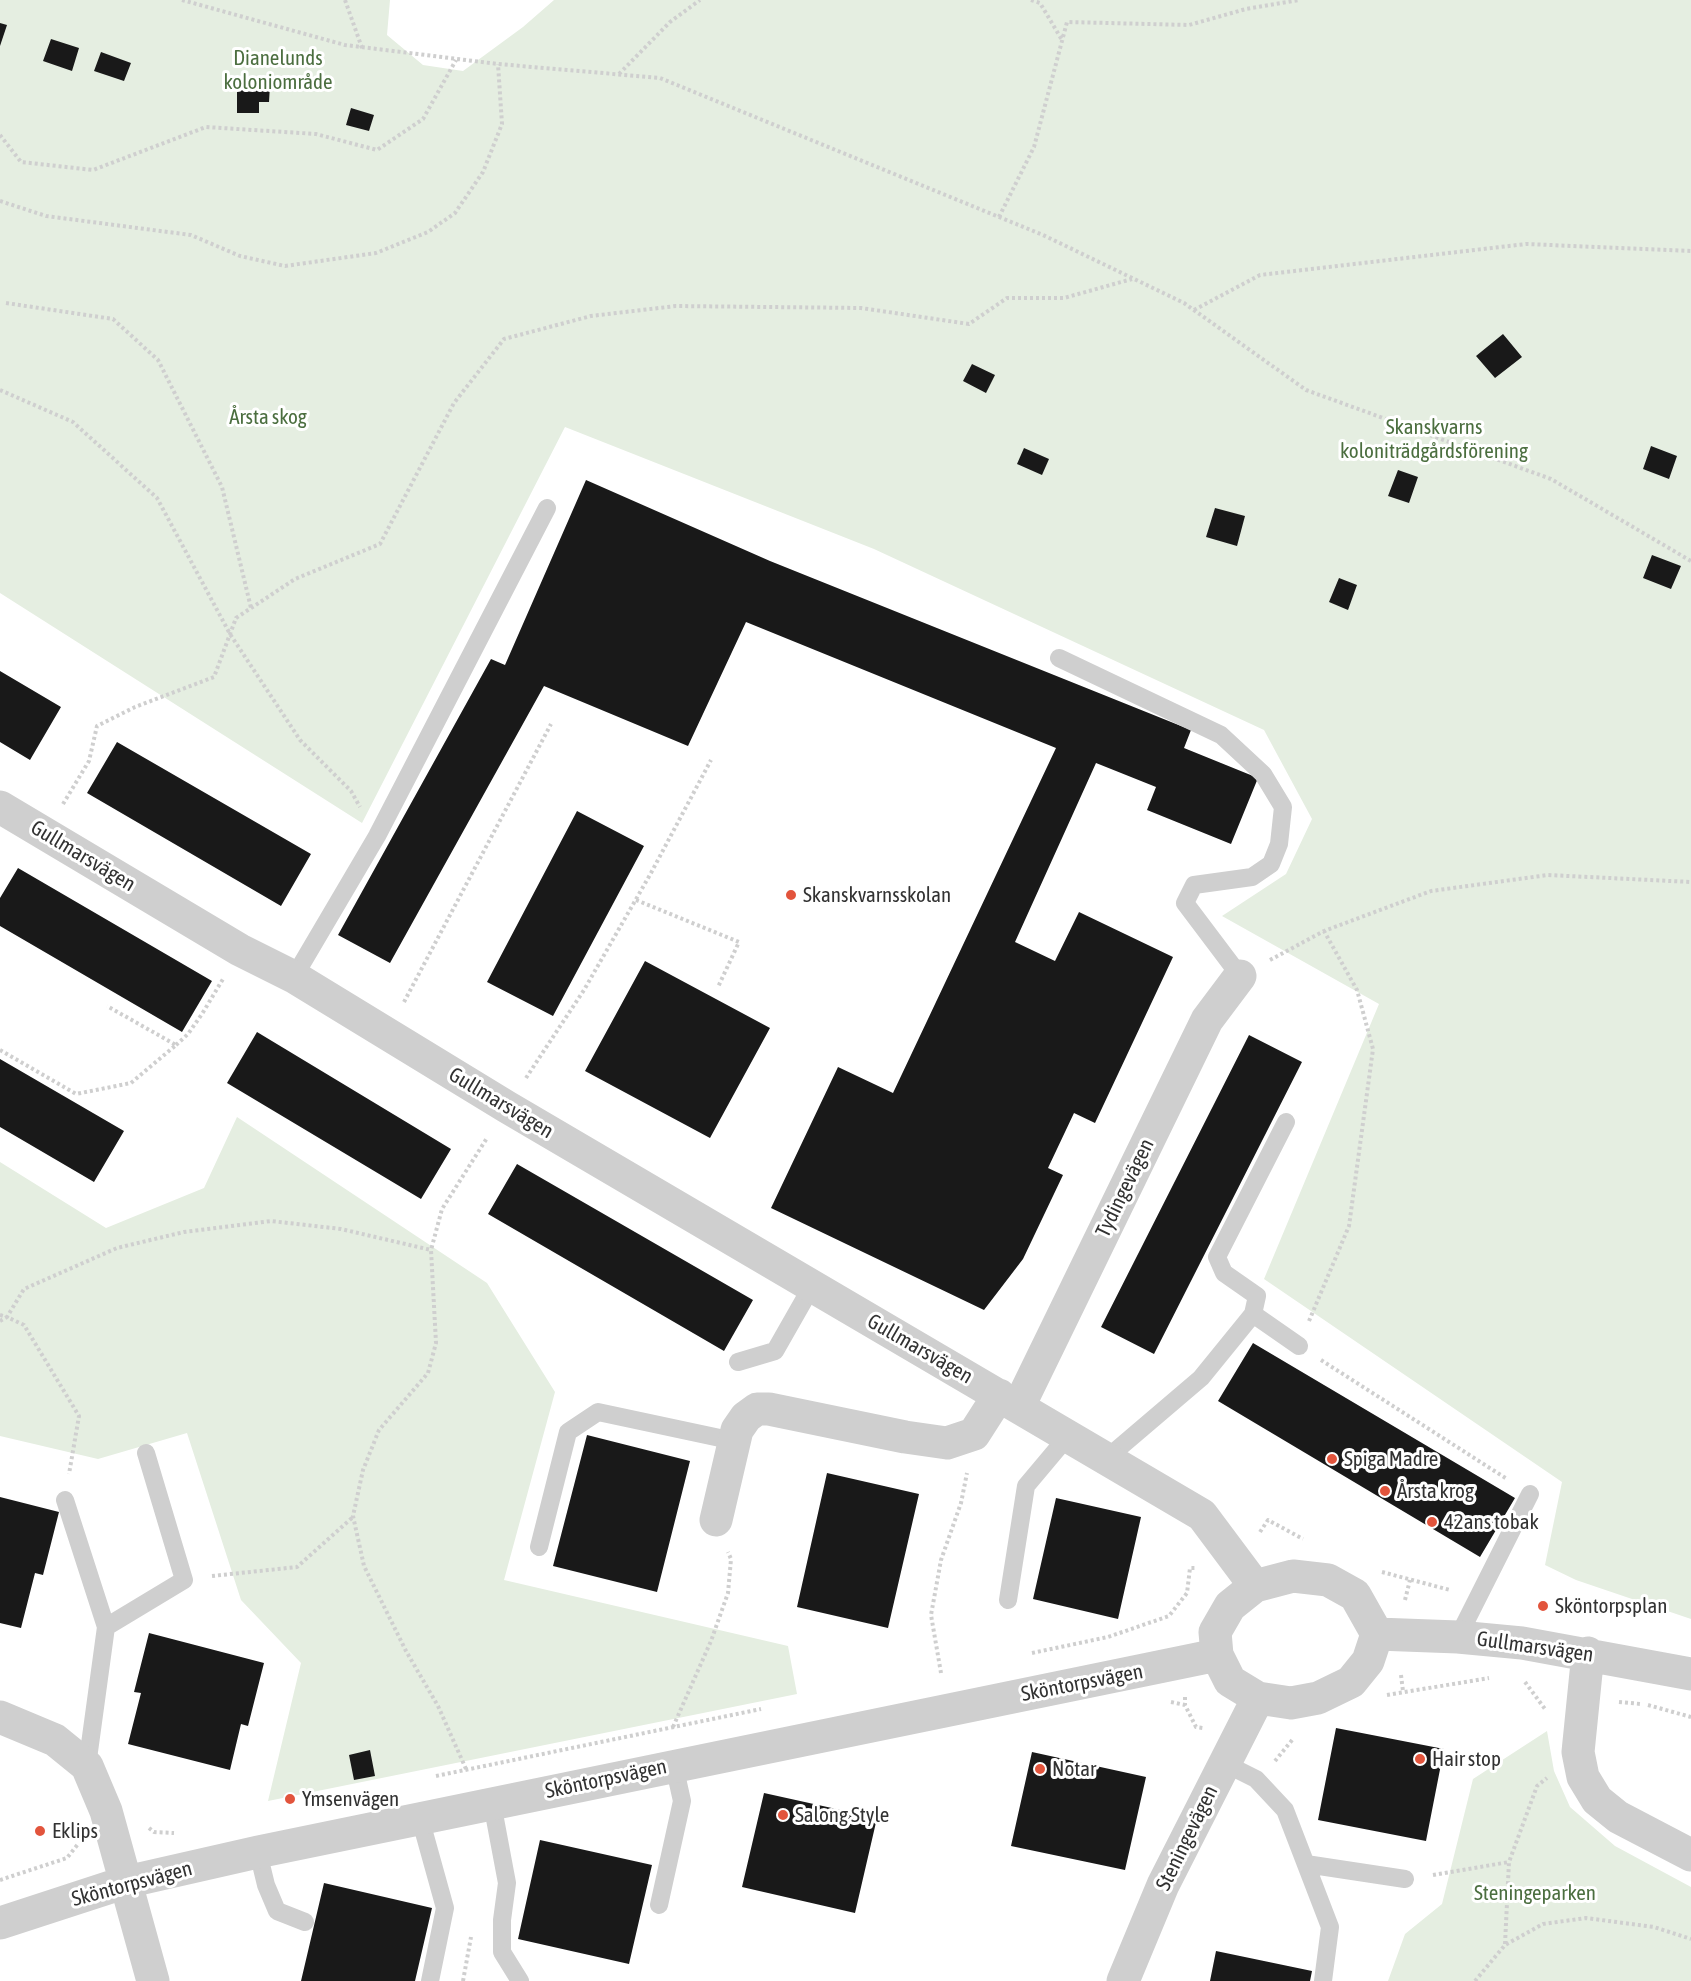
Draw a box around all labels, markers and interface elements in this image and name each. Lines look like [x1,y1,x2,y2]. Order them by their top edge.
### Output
park label: Dianelunds koloniområde [224,45,332,95]
park label: Årsta skog [229,404,307,430]
park label: Skanskvarns koloniträdgårdsförening [1340,414,1528,464]
street label: Gullmarsvägen [26,815,140,897]
place label: Skanskvarnsskolan [803,882,951,908]
marker: Skanskvarnsskolan [784,888,798,902]
street label: Gullmarsvägen [444,1062,558,1144]
street label: Tydingevägen [1090,1135,1160,1241]
street label: Gullmarsvägen [863,1309,977,1389]
place label: Spiga Madre [1344,1446,1438,1472]
marker: Spiga Madre [1325,1452,1339,1466]
place label: Årsta krog [1397,1478,1474,1504]
marker: Årsta krog [1378,1484,1392,1498]
place label: 42ans tobak [1444,1509,1539,1535]
marker: 42ans tobak [1425,1515,1439,1529]
place label: Sköntorpsplan [1555,1593,1667,1619]
marker: Sköntorpsplan [1536,1599,1550,1613]
street label: Gullmarsvägen [1475,1626,1595,1668]
street label: Sköntorpsvägen [1019,1659,1145,1707]
place label: Hair stop [1432,1746,1501,1772]
marker: Hair stop [1413,1752,1427,1766]
street label: Sköntorpsvägen [543,1754,669,1804]
place label: Notar [1052,1756,1096,1782]
marker: Notar [1033,1762,1047,1776]
street label: Steningevägen [1151,1781,1223,1895]
place label: Ymsenvägen [302,1786,399,1812]
marker: Ymsenvägen [283,1792,297,1806]
place label: Salong Style [795,1802,889,1828]
marker: Salong Style [776,1808,790,1822]
place label: Eklips [52,1818,98,1844]
marker: Eklips [33,1824,47,1838]
street label: Sköntorpsvägen [69,1856,195,1912]
park label: Steningeparken [1474,1880,1596,1906]

